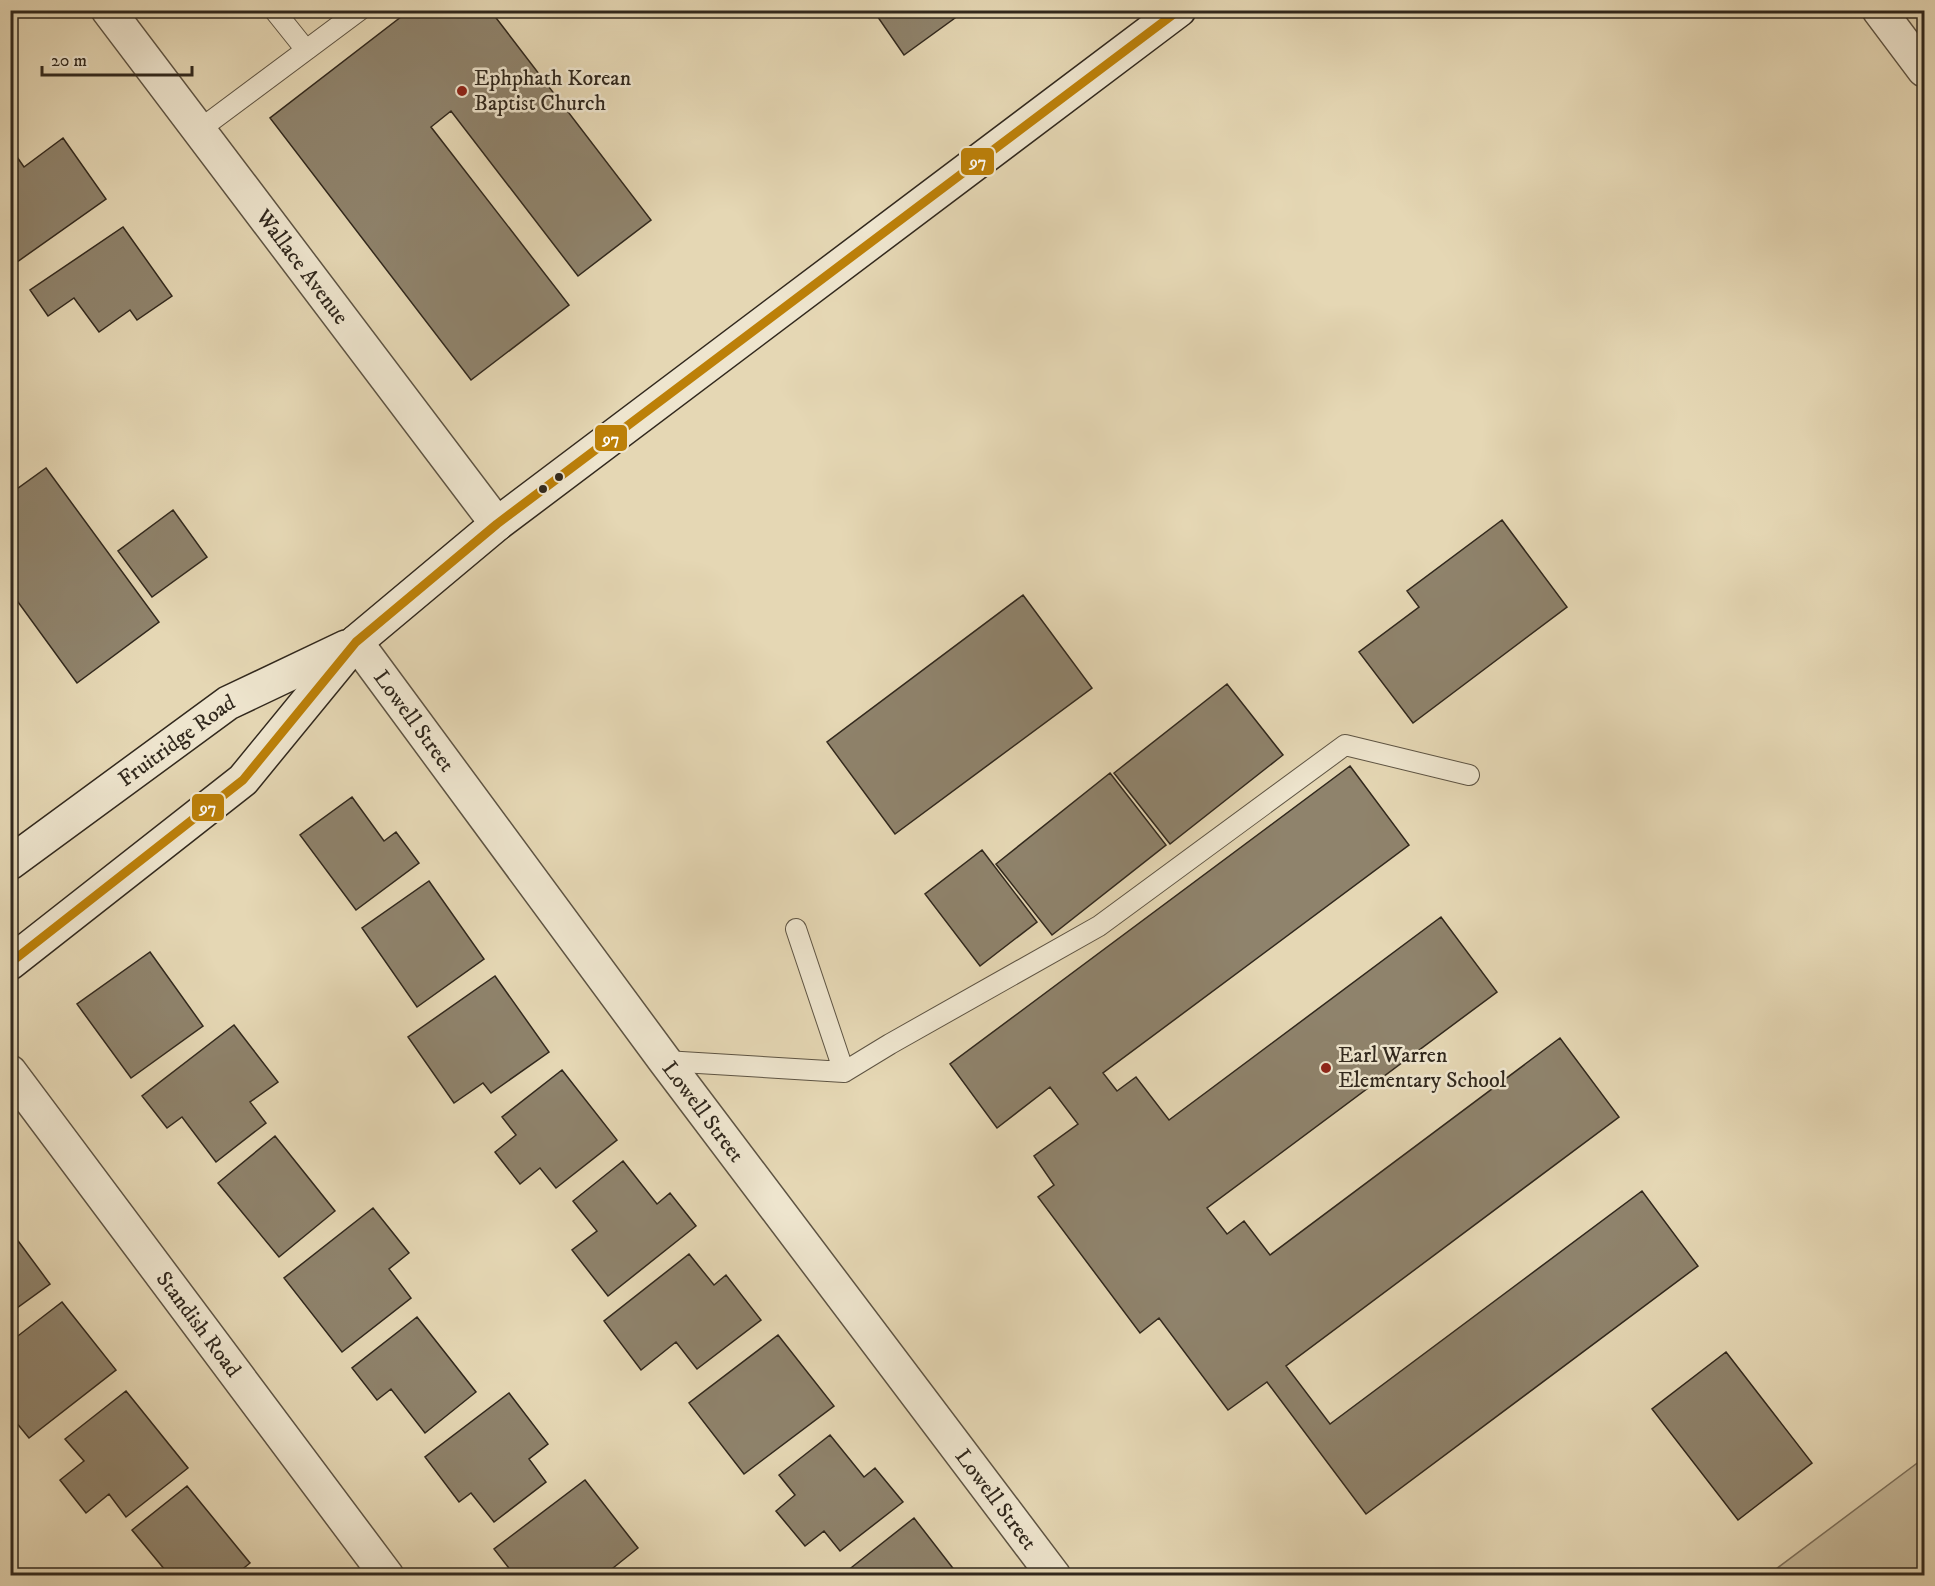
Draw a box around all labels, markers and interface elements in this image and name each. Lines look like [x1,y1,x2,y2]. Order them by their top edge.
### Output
scale bar [42,39,192,77]
text: 20 m [51,50,87,72]
place label: Ephphath Korean Baptist Church [474,65,632,117]
marker: Ephphath Korean Baptist Church [455,84,469,98]
line badge: 97 [960,147,995,176]
text: 97 [969,152,986,172]
street label: Wallace Avenue [249,203,355,330]
line badge: 97 [594,424,628,452]
text: 97 [602,429,619,449]
unlabelled marker [553,471,565,483]
unlabelled marker [537,483,549,495]
street label: Lowell Street [368,665,461,777]
street label: Fruitridge Road [113,688,239,792]
line badge: 97 [191,793,225,822]
text: 97 [199,798,216,818]
place label: Earl Warren Elementary School [1338,1042,1507,1094]
street label: Lowell Street [656,1056,750,1167]
marker: Earl Warren Elementary School [1319,1061,1333,1075]
street label: Standish Road [150,1266,247,1382]
street label: Lowell Street [949,1443,1043,1555]

